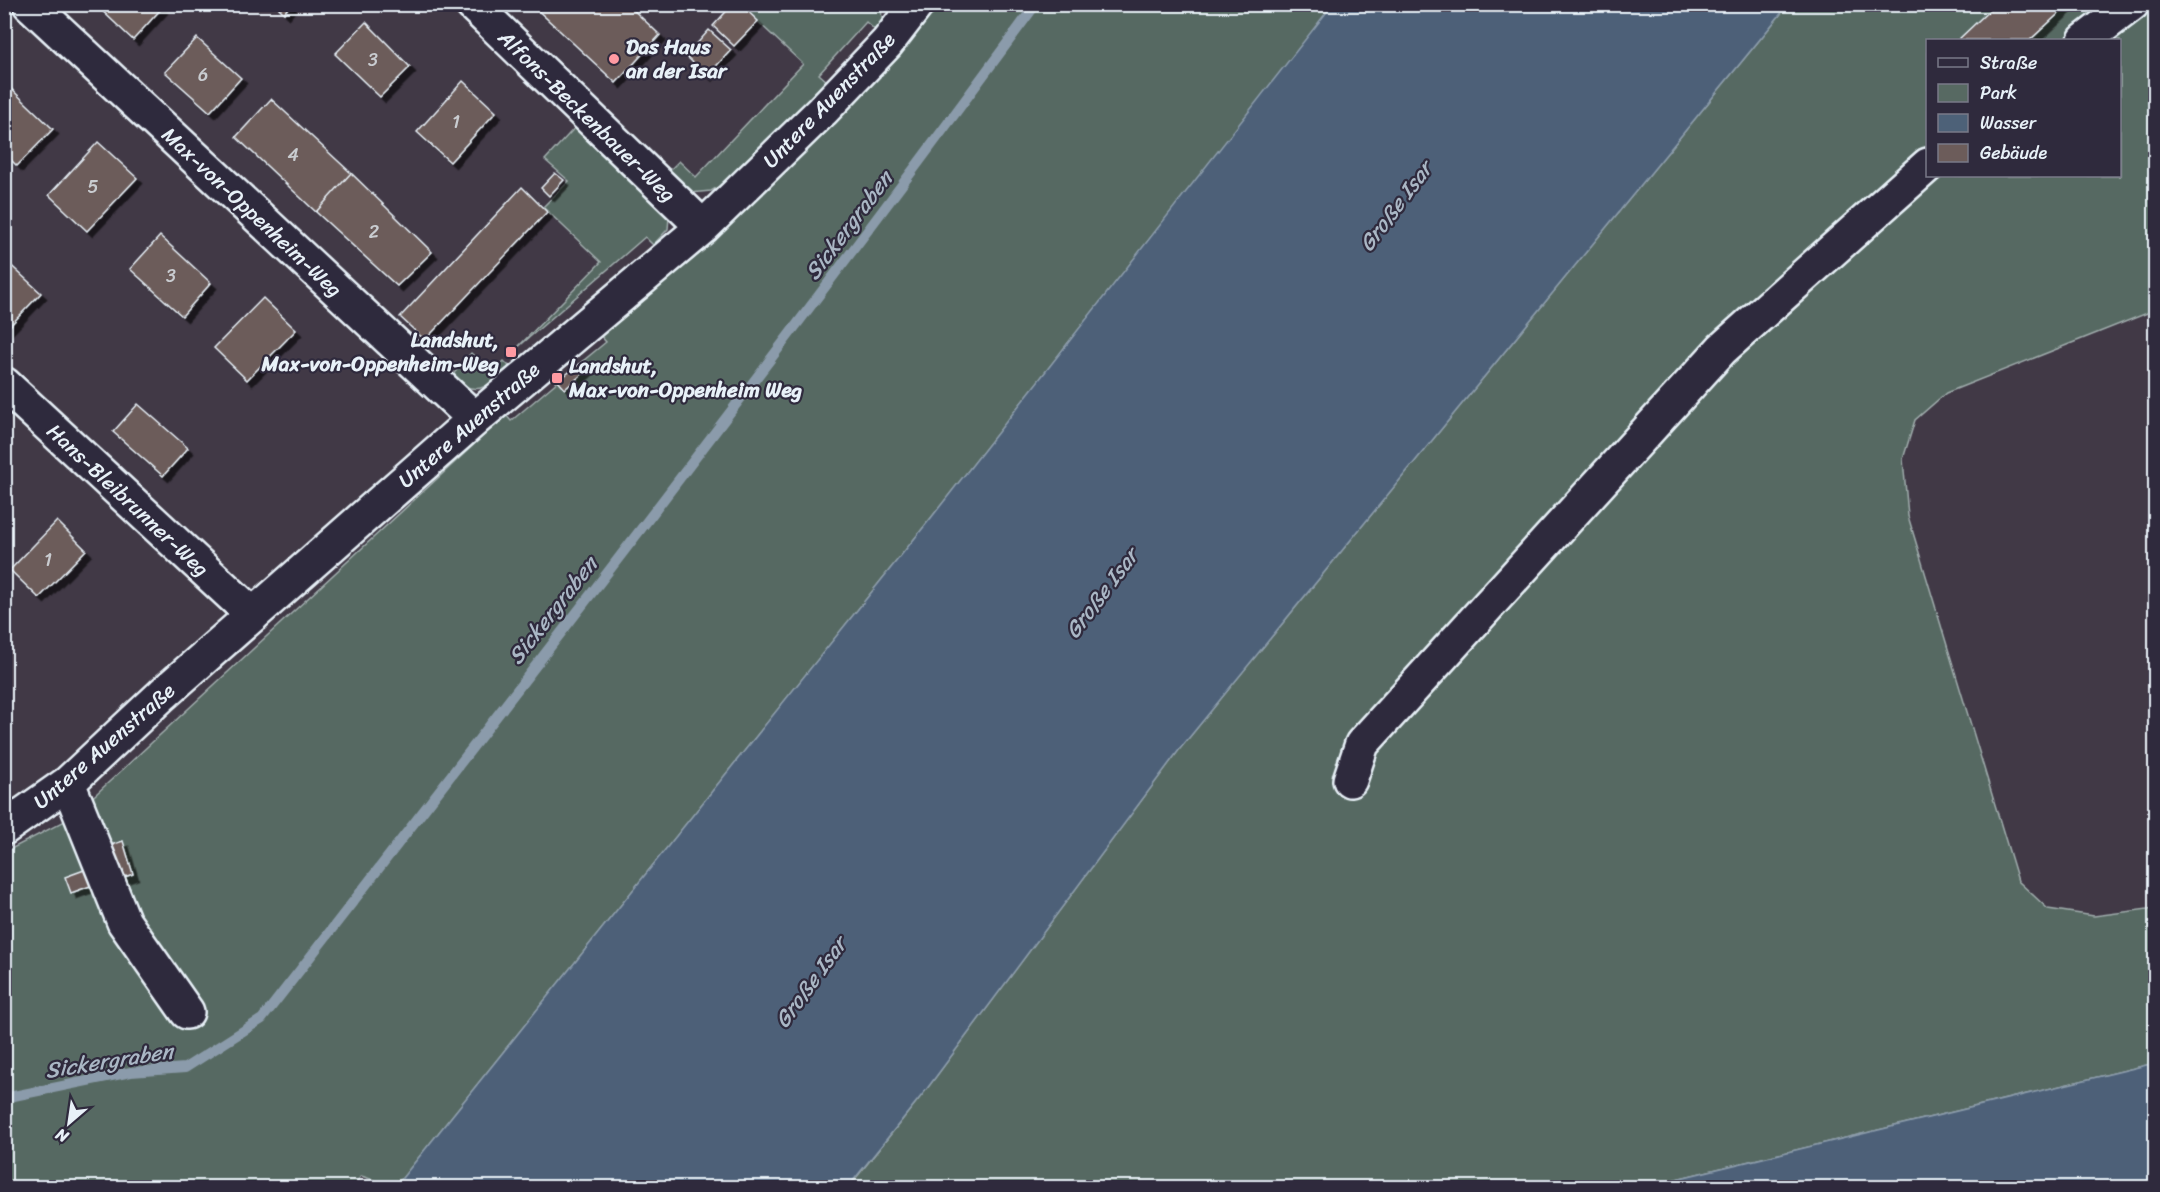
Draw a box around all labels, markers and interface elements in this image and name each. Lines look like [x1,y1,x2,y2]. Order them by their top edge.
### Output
street label: Alfons-Beckenbauer-Weg [488,19,686,212]
street label: Untere Auenstraße [753,22,905,178]
place label: Das Haus an der Isar [625,28,729,90]
legend [1926,39,2121,177]
house number: 3 [368,44,378,76]
text: Straße [1980,47,2037,79]
marker: Das Haus an der Isar [607,52,621,66]
house number: 6 [198,59,208,91]
text: Park [1980,77,2017,109]
house number: 1 [452,106,460,138]
text: Wasser [1980,107,2038,139]
street label: Max-von-Oppenheim-Weg [152,117,352,307]
text: Gebäude [1980,137,2048,169]
house number: 4 [287,139,299,171]
water label: Große Isar [1348,149,1445,260]
water label: Sickergraben [794,160,904,289]
house number: 5 [88,171,99,203]
house number: 2 [369,216,379,248]
house number: 3 [166,260,176,292]
place label: Landshut, Max-von-Oppenheim-Weg [261,321,499,383]
marker: Landshut, Max-von-Oppenheim-Weg [504,345,518,359]
place label: Landshut, Max-von-Oppenheim Weg [568,347,803,409]
street label: Untere Auenstraße [389,352,549,498]
marker: Landshut, Max-von-Oppenheim Weg [550,371,564,385]
street label: Hans-Bleibrunner-Weg [37,414,219,586]
water label: Große Isar [1054,536,1151,647]
house number: 1 [44,544,52,576]
water label: Sickergraben [497,546,609,673]
street label: Untere Auenstraße [24,673,184,819]
water label: Große Isar [764,925,859,1036]
water label: Sickergraben [42,1031,178,1090]
north arrow [39,1093,99,1153]
text: N [49,1120,75,1152]

